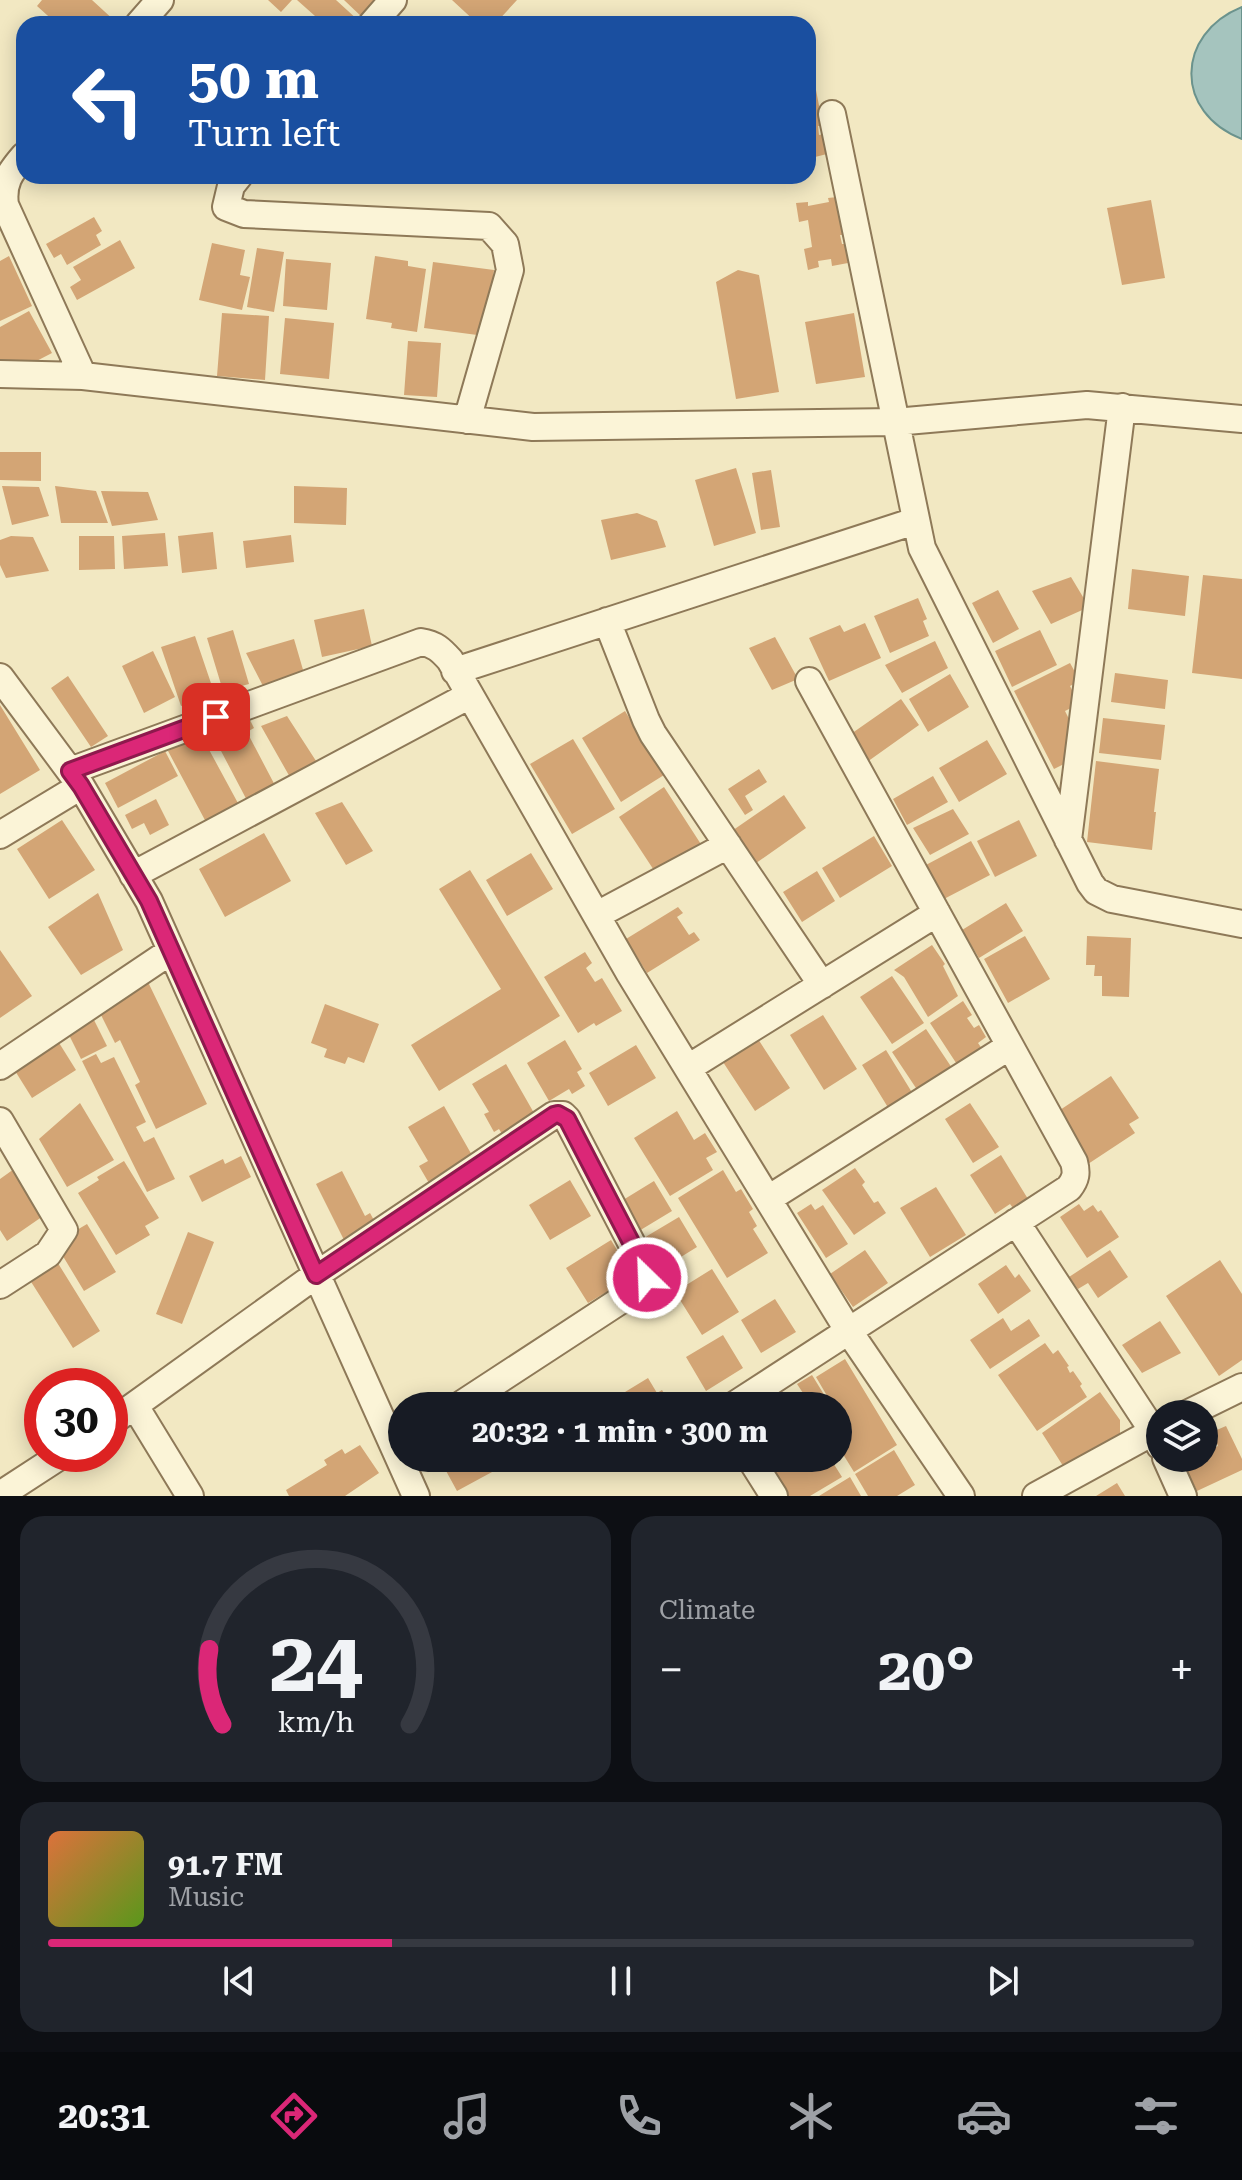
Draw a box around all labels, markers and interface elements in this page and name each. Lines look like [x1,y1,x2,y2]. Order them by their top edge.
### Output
text: 50 m [188,46,319,112]
icon: left [56,48,160,152]
text: Turn left [188,113,340,155]
pin [182,683,250,751]
icon: arrive [194,695,238,739]
position arrow [605,1236,689,1320]
speed limit sign: 30 [24,1368,128,1472]
map controls [1146,1400,1218,1472]
button: layers [1146,1400,1218,1472]
text: 20:32 · 1 min · 300 m [472,1414,768,1449]
text: Climate [659,1595,755,1625]
text: 24 [269,1614,362,1711]
text: 20° [878,1634,975,1705]
text: − [659,1644,684,1696]
text: + [1169,1644,1194,1696]
text: km/h [277,1705,354,1739]
text: 91.7 FM [168,1847,283,1882]
text: Music [168,1882,244,1912]
icon: previous [217,1959,261,2003]
icon: pause [599,1959,643,2003]
icon: next [981,1959,1025,2003]
icon: directions [266,2088,322,2144]
icon: music [439,2088,495,2144]
icon: phone [611,2088,667,2144]
icon: climate [783,2088,839,2144]
icon: car [956,2088,1012,2144]
icon: filters [1128,2088,1184,2144]
text: 20:31 [58,2095,150,2137]

